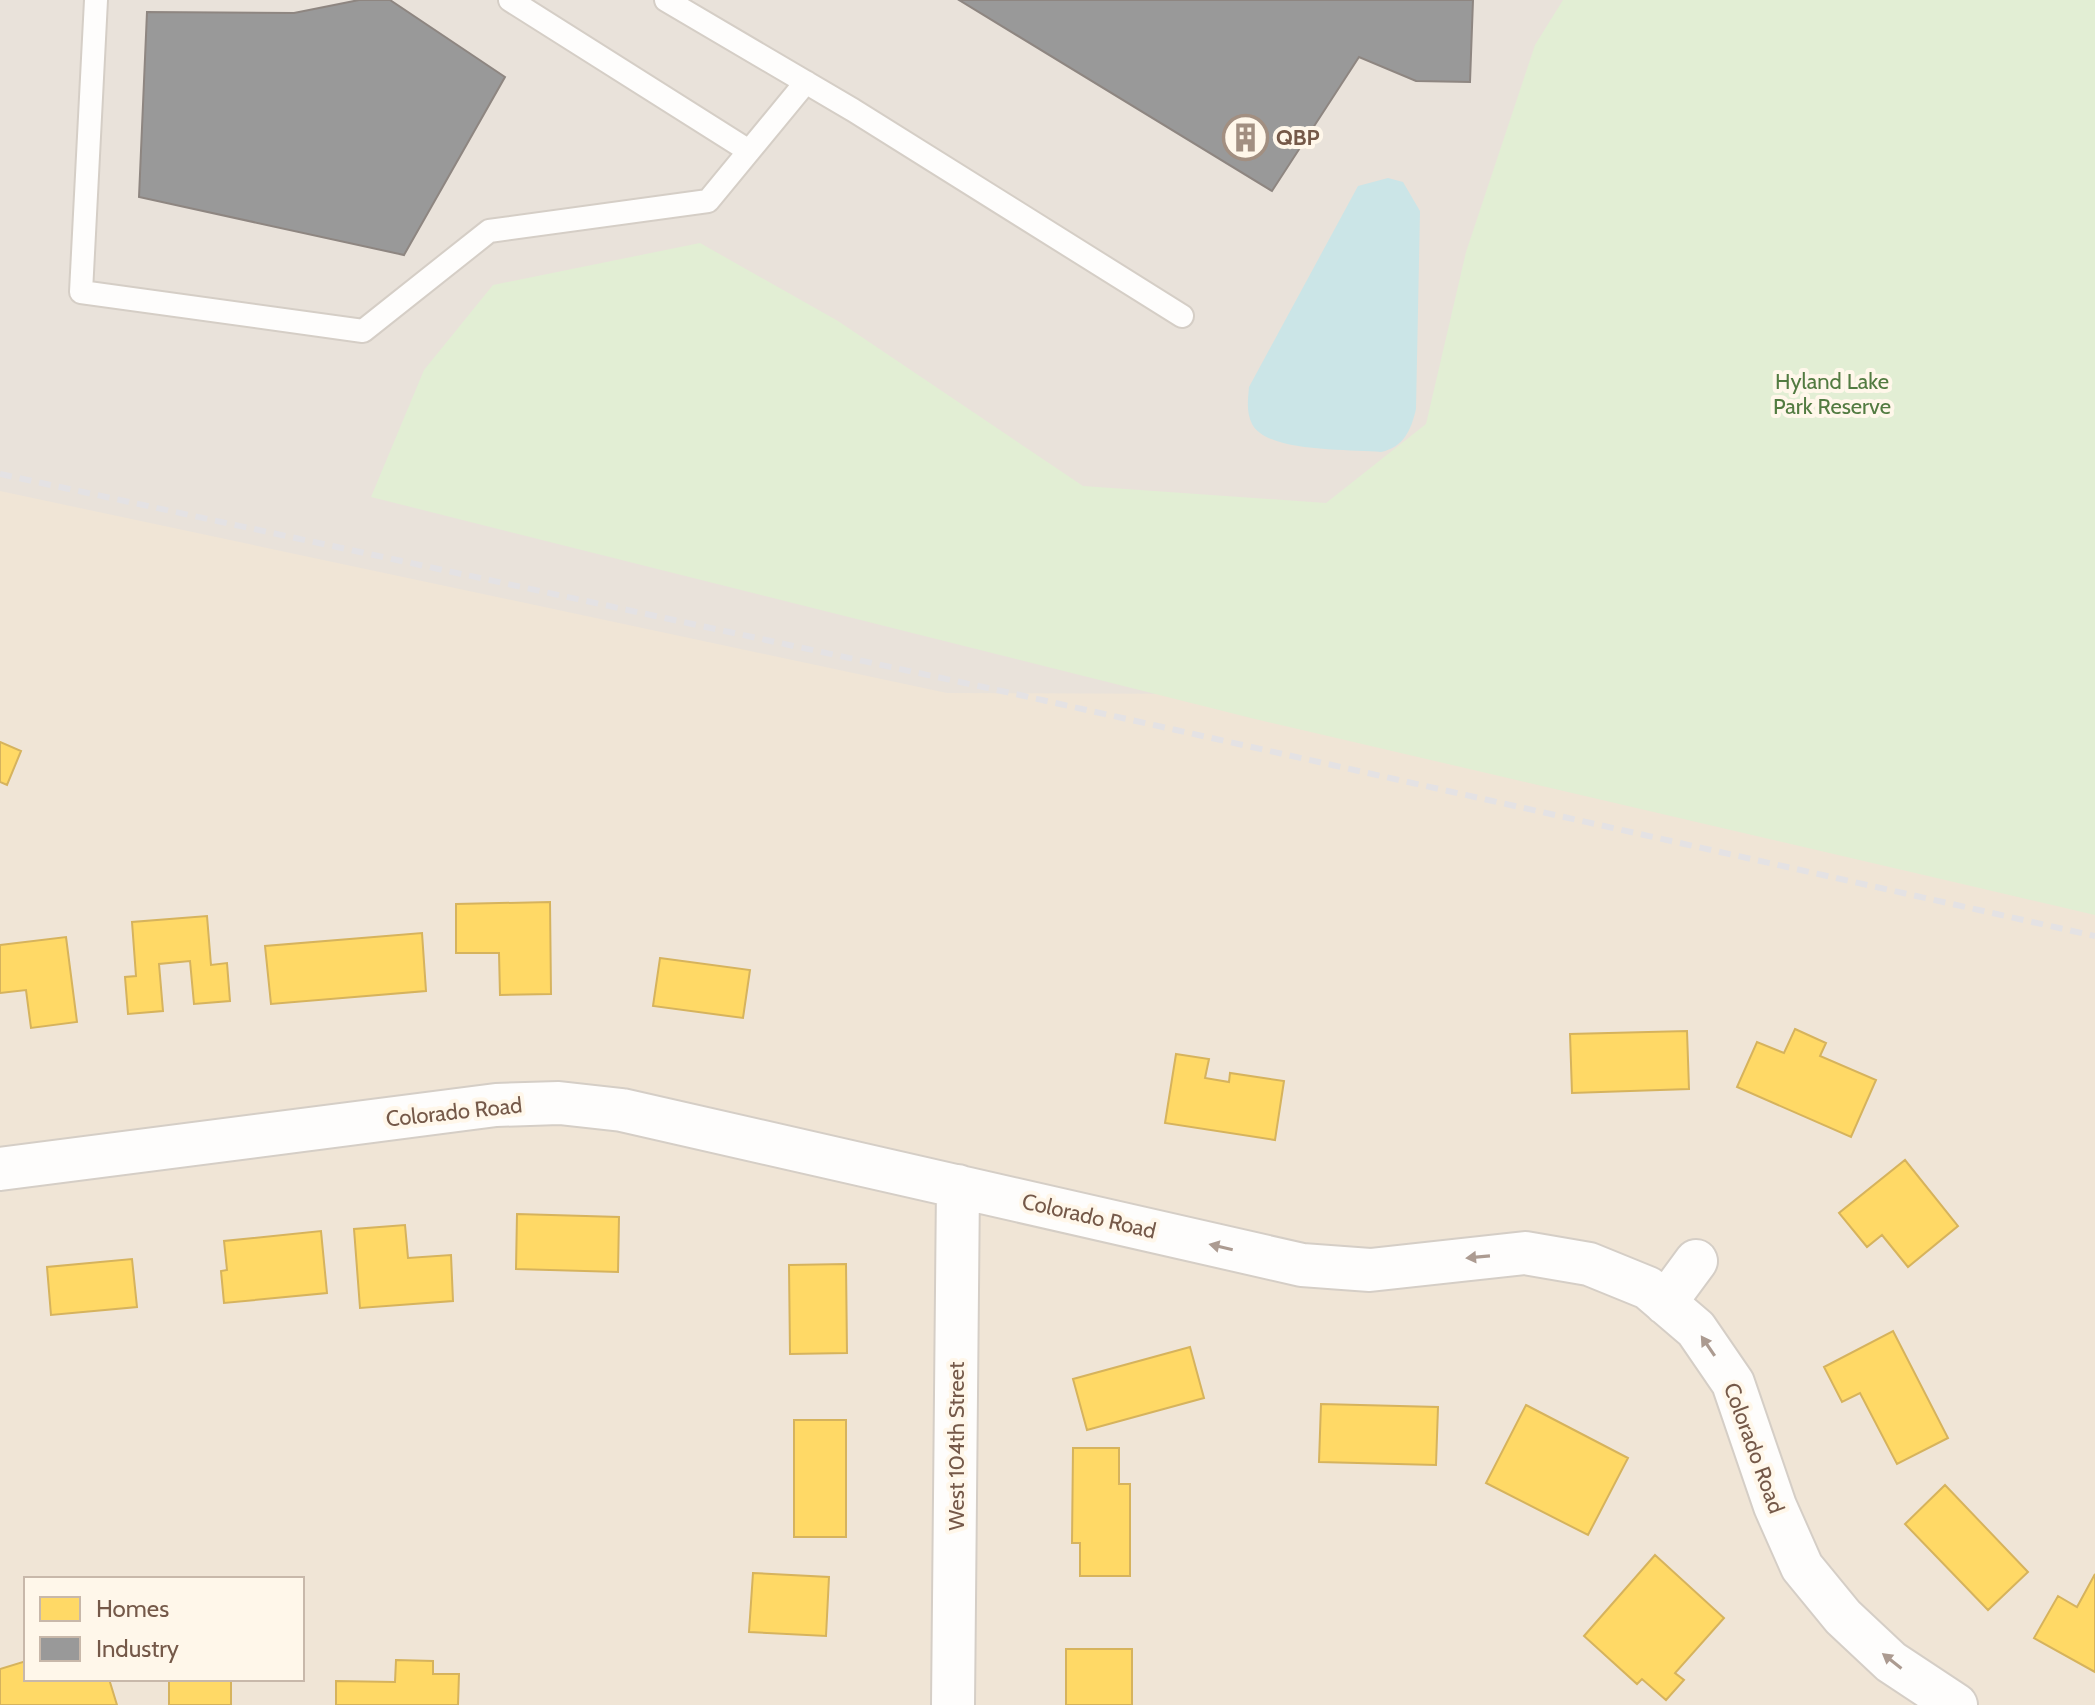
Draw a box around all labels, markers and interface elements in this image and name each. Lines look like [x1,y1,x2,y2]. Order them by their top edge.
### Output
building icon: QBP [1221,113,1269,161]
place label: QBP [1276,124,1320,151]
park label: Hyland Lake Park Reserve [1773,368,1891,420]
street label: Colorado Road [385,1091,523,1133]
street label: Colorado Road [1019,1187,1159,1245]
one-way arrow [1209,1240,1234,1253]
one-way arrow [1465,1251,1490,1264]
one-way arrow [1701,1336,1716,1357]
street label: West 104th Street [943,1361,970,1530]
street label: Colorado Road [1718,1379,1790,1517]
legend [24,1577,304,1681]
text: Homes [96,1594,169,1623]
text: Industry [96,1634,179,1663]
one-way arrow [1882,1653,1902,1670]

